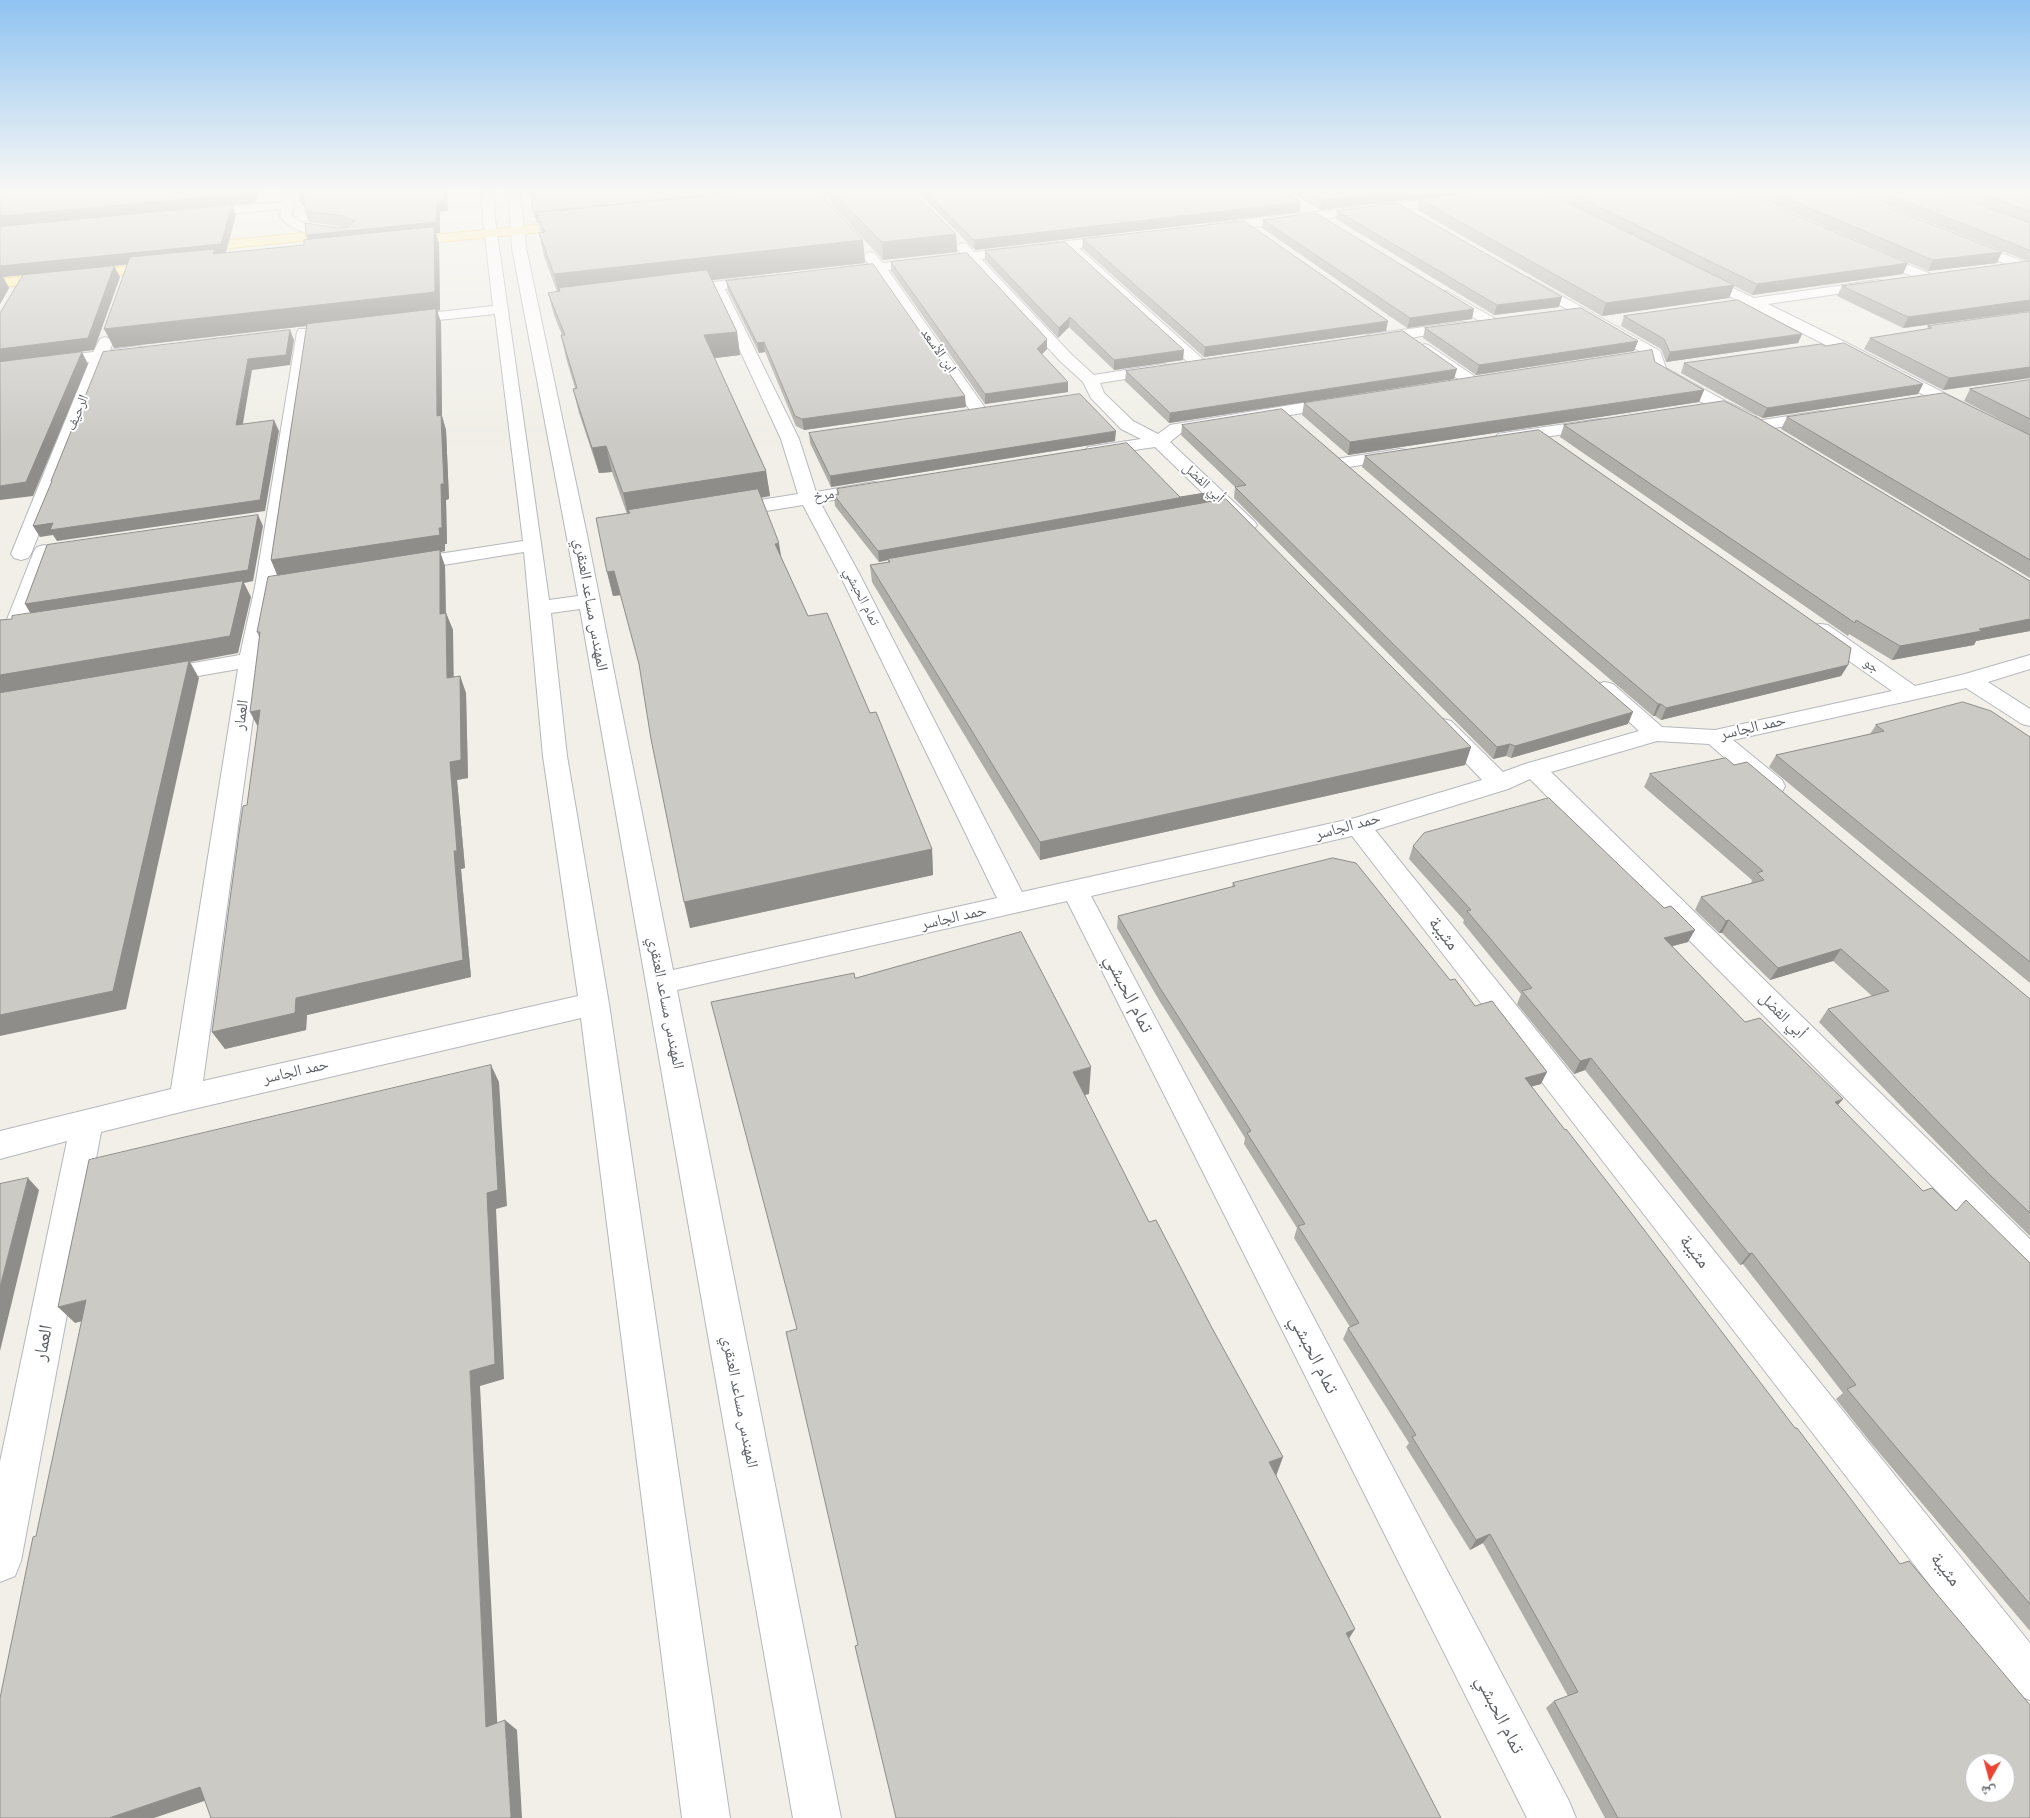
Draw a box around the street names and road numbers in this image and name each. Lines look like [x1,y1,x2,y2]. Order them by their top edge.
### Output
street label: ابن الأسعد [917,325,959,377]
street label: الرحيف [63,393,93,433]
street label: أبي الفضل [1179,460,1227,506]
street label: مرخ [812,486,836,506]
street label: المهندس مساعد العنقري [569,537,611,673]
street label: تمام الحبشي [839,565,883,629]
street label: جو [1860,655,1882,677]
street label: العمار [230,698,254,732]
street label: حمد الجاسر [1718,711,1788,745]
street label: حمد الجاسر [1313,809,1383,845]
street label: حمد الجاسر [919,901,989,935]
street label: مثيبة [1423,913,1463,955]
street label: المهندس مساعد العنقري [643,935,687,1071]
street label: تمام الحبشي [1098,951,1158,1037]
street label: أبي الفضل [1755,989,1809,1043]
street label: حمد الجاسر [261,1055,331,1089]
street label: مثيبة [1674,1231,1714,1273]
street label: تمام الحبشي [1283,1312,1343,1398]
street label: العمار [29,1323,59,1363]
street label: المهندس مساعد العنقري [717,1334,761,1470]
street label: مثيبة [1925,1549,1965,1591]
street label: تمام الحبشي [1469,1672,1529,1758]

